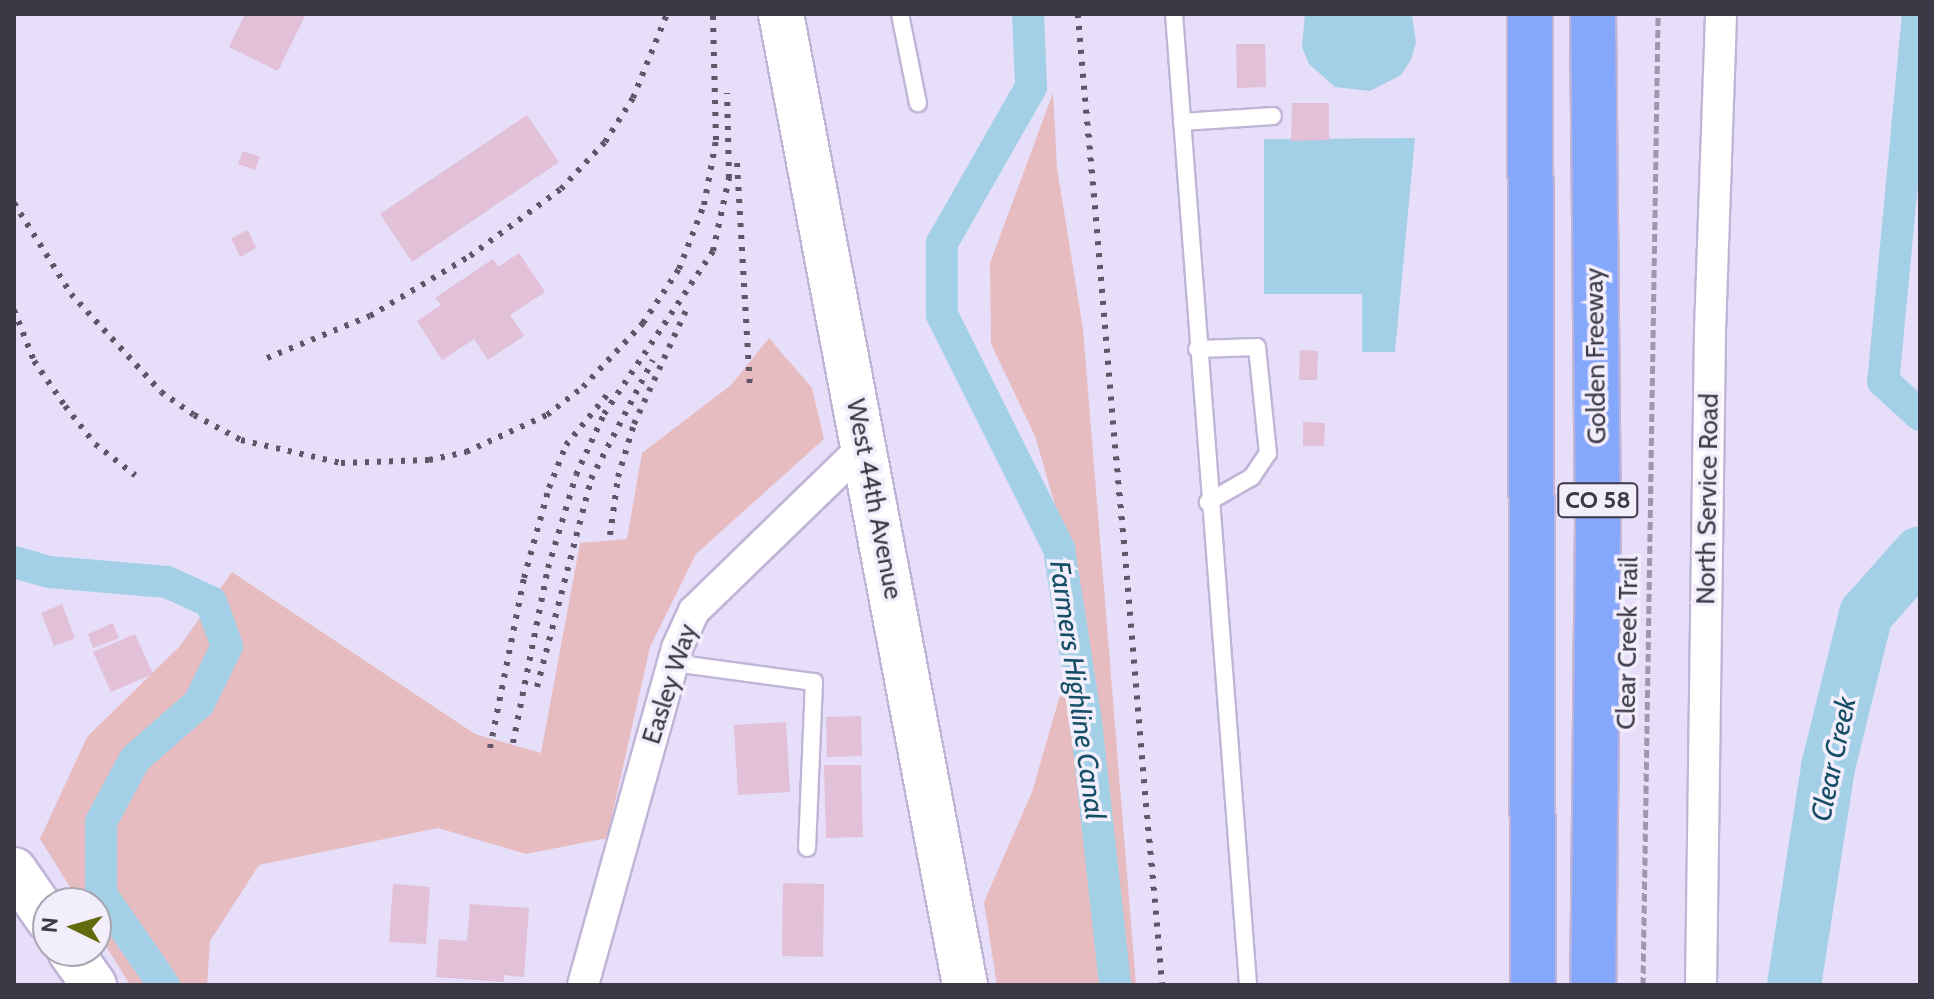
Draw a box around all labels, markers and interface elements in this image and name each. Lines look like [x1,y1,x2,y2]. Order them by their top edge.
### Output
street label: Golden Freeway [1579,267,1613,445]
street label: North Service Road [1691,393,1725,605]
street label: West 44th Avenue [839,396,909,602]
road number: CO 58 [1556,480,1640,520]
street label: Clear Creek Trail [1611,556,1645,730]
water label: Farmers Highline Canal [1043,558,1113,822]
street label: Easley Way [636,620,704,748]
water label: Clear Creek [1803,694,1863,824]
north arrow [32,887,112,967]
text: N [35,916,64,934]

